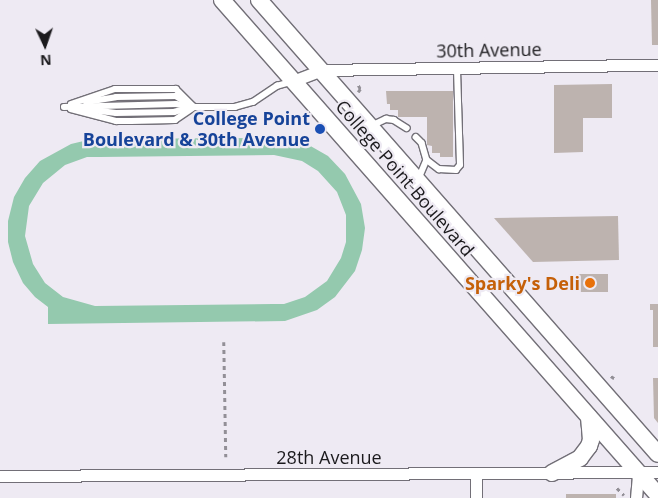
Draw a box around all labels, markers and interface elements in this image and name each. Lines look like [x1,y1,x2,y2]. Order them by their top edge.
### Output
north arrow [20,20,70,70]
street label: 30th Avenue [436,38,542,62]
text: N [40,51,52,70]
street label: College Point Boulevard [331,96,479,260]
place label: College Point Boulevard & 30th Avenue [83,108,310,150]
marker: College Point Boulevard & 30th Avenue [314,123,326,135]
place label: Sparky's Deli [465,272,580,294]
marker: Sparky's Deli [584,277,596,289]
street label: 28th Avenue [276,446,382,468]

